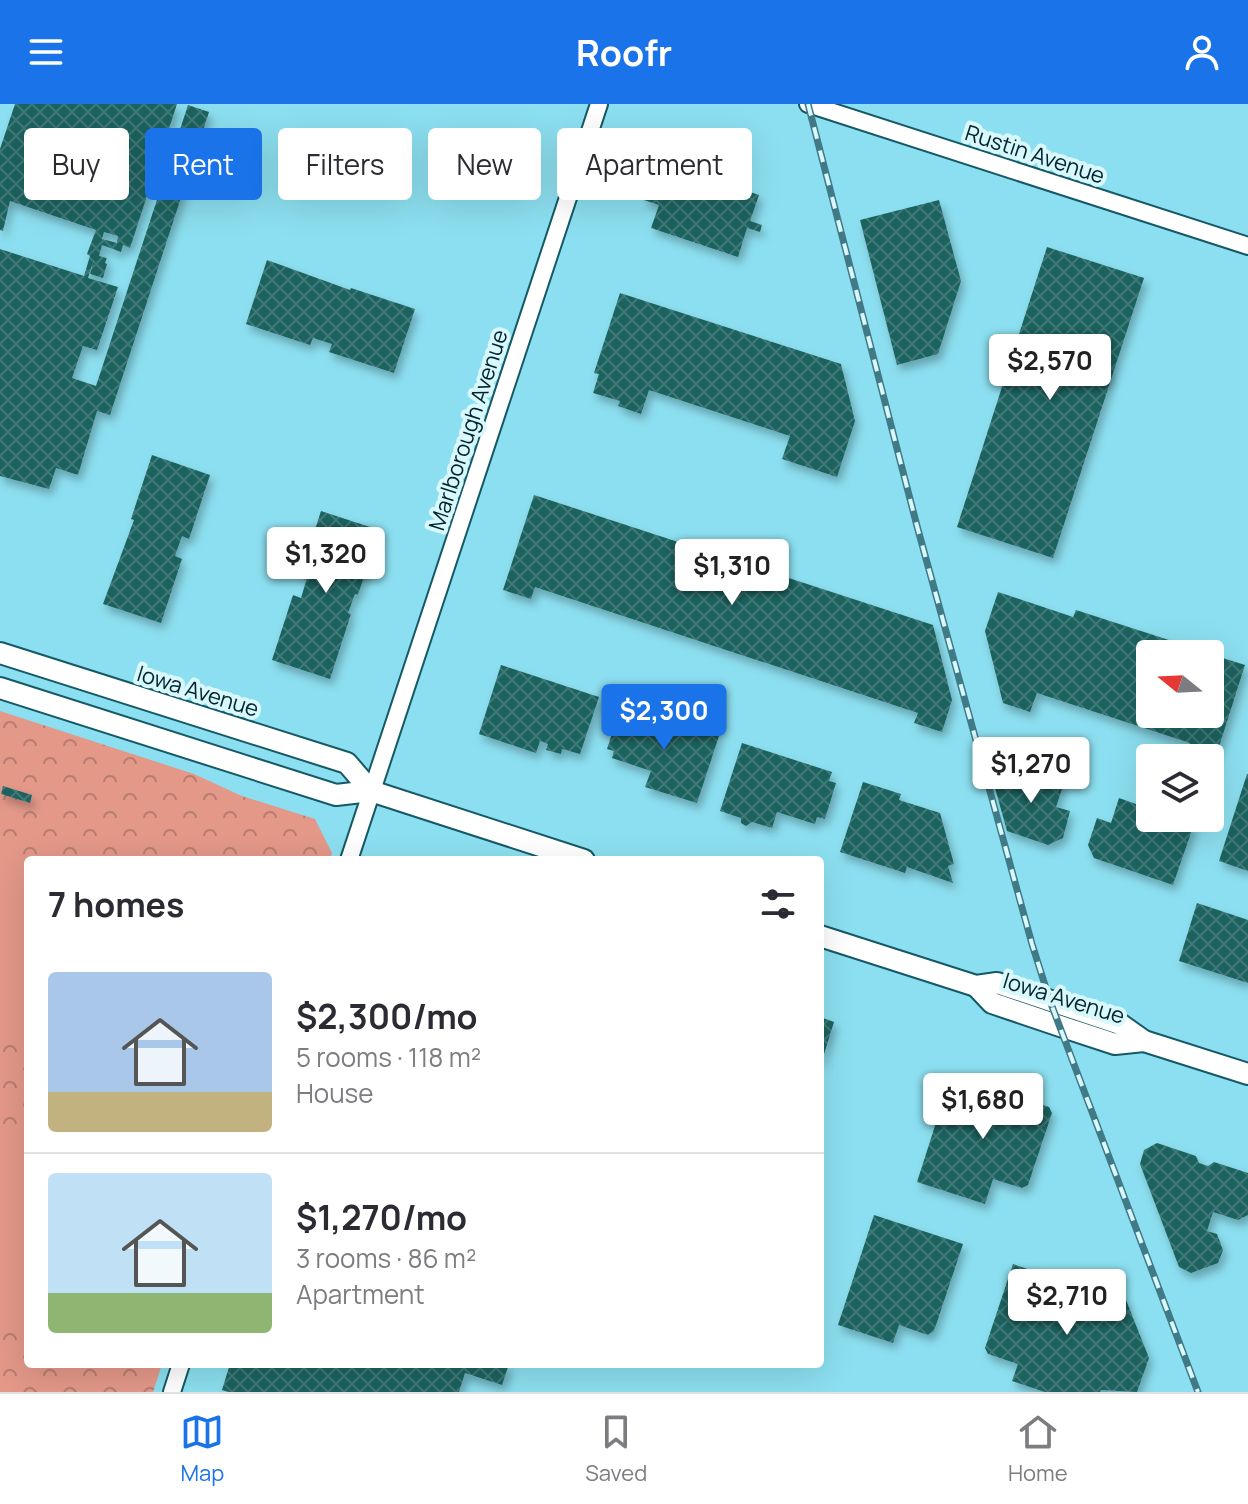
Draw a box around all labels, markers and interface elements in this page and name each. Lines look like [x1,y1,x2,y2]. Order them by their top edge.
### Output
text: Roofr [576,28,672,77]
icon: menu [24,30,68,74]
icon: person [1180,30,1224,74]
street label: Rustin Avenue [961,117,1109,191]
chip: Buy [24,128,129,200]
chip: Rent [145,128,262,200]
chip: Filters [278,128,412,200]
chip: New [428,128,541,200]
chip: Apartment [557,128,752,200]
street label: Marlborough Avenue [421,326,515,534]
pin: $2,570 [985,334,1115,402]
text: $2,570 [1007,342,1093,378]
pin: $1,320 [261,527,391,595]
text: $1,320 [285,535,367,571]
pin: $1,310 [667,539,797,607]
text: $1,310 [693,547,771,583]
north arrow [1136,640,1224,728]
map controls [1136,640,1224,832]
street label: Iowa Avenue [133,658,263,724]
pin: $2,300 [599,684,729,752]
text: $2,300 [619,692,709,728]
pin: $1,270 [966,737,1096,805]
button: layers [1136,744,1224,832]
text: $1,270 [990,745,1072,781]
text: 7 homes [48,881,184,927]
icon: filters [756,882,800,926]
street label: Iowa Avenue [999,965,1129,1031]
text: $2,300/mo [296,993,477,1039]
icon: home [112,1004,208,1100]
text: 5 rooms · 118 m² [296,1039,481,1075]
pin: $1,680 [918,1073,1048,1141]
text: House [296,1075,373,1111]
text: $1,680 [941,1081,1025,1117]
text: $1,270/mo [296,1194,467,1240]
icon: home [112,1205,208,1301]
text: 3 rooms · 86 m² [296,1240,476,1276]
pin: $2,710 [1002,1269,1132,1337]
text: Apartment [296,1276,425,1312]
text: $2,710 [1026,1277,1108,1313]
tab: Map [180,1410,224,1488]
tab: Saved [585,1410,647,1488]
tab: Home [1008,1410,1068,1488]

